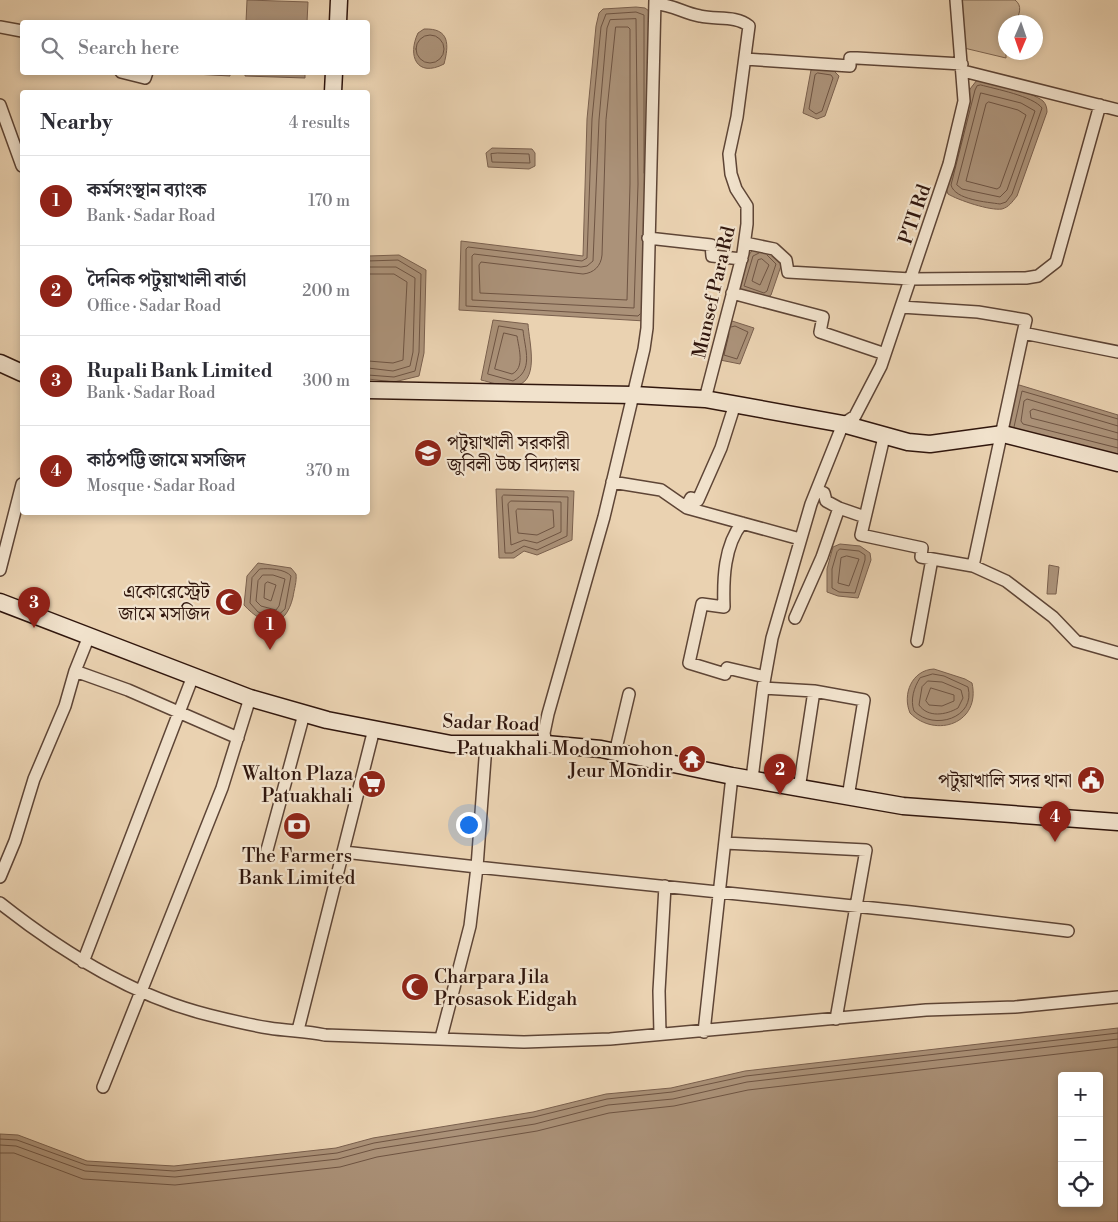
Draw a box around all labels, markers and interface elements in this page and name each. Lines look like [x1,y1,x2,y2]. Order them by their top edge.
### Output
north arrow [998,15,1043,60]
search box [20,20,370,75]
icon: search [38,34,66,62]
text: Search here [78,36,179,60]
text: Nearby [40,110,113,136]
text: 4 results [289,113,350,133]
text: কর্মসংস্থান ব্যাংক [87,178,206,202]
street label: PTI Rd [894,181,936,247]
text: 1 [52,191,60,211]
text: 170 m [308,191,350,211]
text: Bank · Sadar Road [87,206,215,226]
street label: Munsef Para Rd [687,224,741,361]
text: দৈনিক পটুয়াখালী বার্তা [87,268,246,292]
text: 2 [51,281,61,301]
text: 200 m [302,281,350,301]
text: Office · Sadar Road [87,296,221,316]
text: Rupali Bank Limited [87,359,273,383]
text: 3 [51,371,61,391]
text: 300 m [303,371,350,391]
text: Bank · Sadar Road [87,383,215,403]
place label: পটুয়াখালী সরকারী জুবিলী উচ্চ বিদ্যালয় [446,431,581,477]
school or university icon: পটুয়াখালী সরকারী জুবিলী উচ্চ বিদ্যালয় [413,438,443,468]
text: কাঠপট্টি জামে মসজিদ [87,448,246,472]
text: 4 [51,461,61,481]
text: 370 m [306,461,350,481]
text: Mosque · Sadar Road [87,476,235,496]
place label: একোরেস্ট্রেট জামে মসজিদ [118,580,212,626]
pin: 3 [18,587,50,628]
mosque icon: একোরেস্ট্রেট জামে মসজিদ [214,587,244,617]
pin: 1 [254,609,286,650]
street label: Sadar Road [442,709,540,737]
place label: Patuakhali Modonmohon Jeur Mondir [457,737,673,783]
temple icon: Patuakhali Modonmohon Jeur Mondir [677,744,707,774]
pin: 2 [764,754,796,795]
place label: Walton Plaza Patuakhali [241,762,353,808]
public building icon: পটুয়াখালি সদর থানা [1076,765,1106,795]
supermarket icon: Walton Plaza Patuakhali [357,769,387,799]
place label: পটুয়াখালি সদর থানা [938,769,1072,793]
pin: 4 [1039,801,1071,842]
bank icon: The Farmers Bank Limited [282,811,312,841]
your location [456,812,482,838]
place label: The Farmers Bank Limited [238,844,356,890]
place label: Charpara Jila Prosasok Eidgah [434,965,577,1011]
mosque icon: Charpara Jila Prosasok Eidgah [400,972,430,1002]
map controls [1058,1072,1103,1207]
button: + [1058,1072,1103,1117]
button: − [1058,1117,1103,1162]
button: locate [1058,1162,1103,1207]

